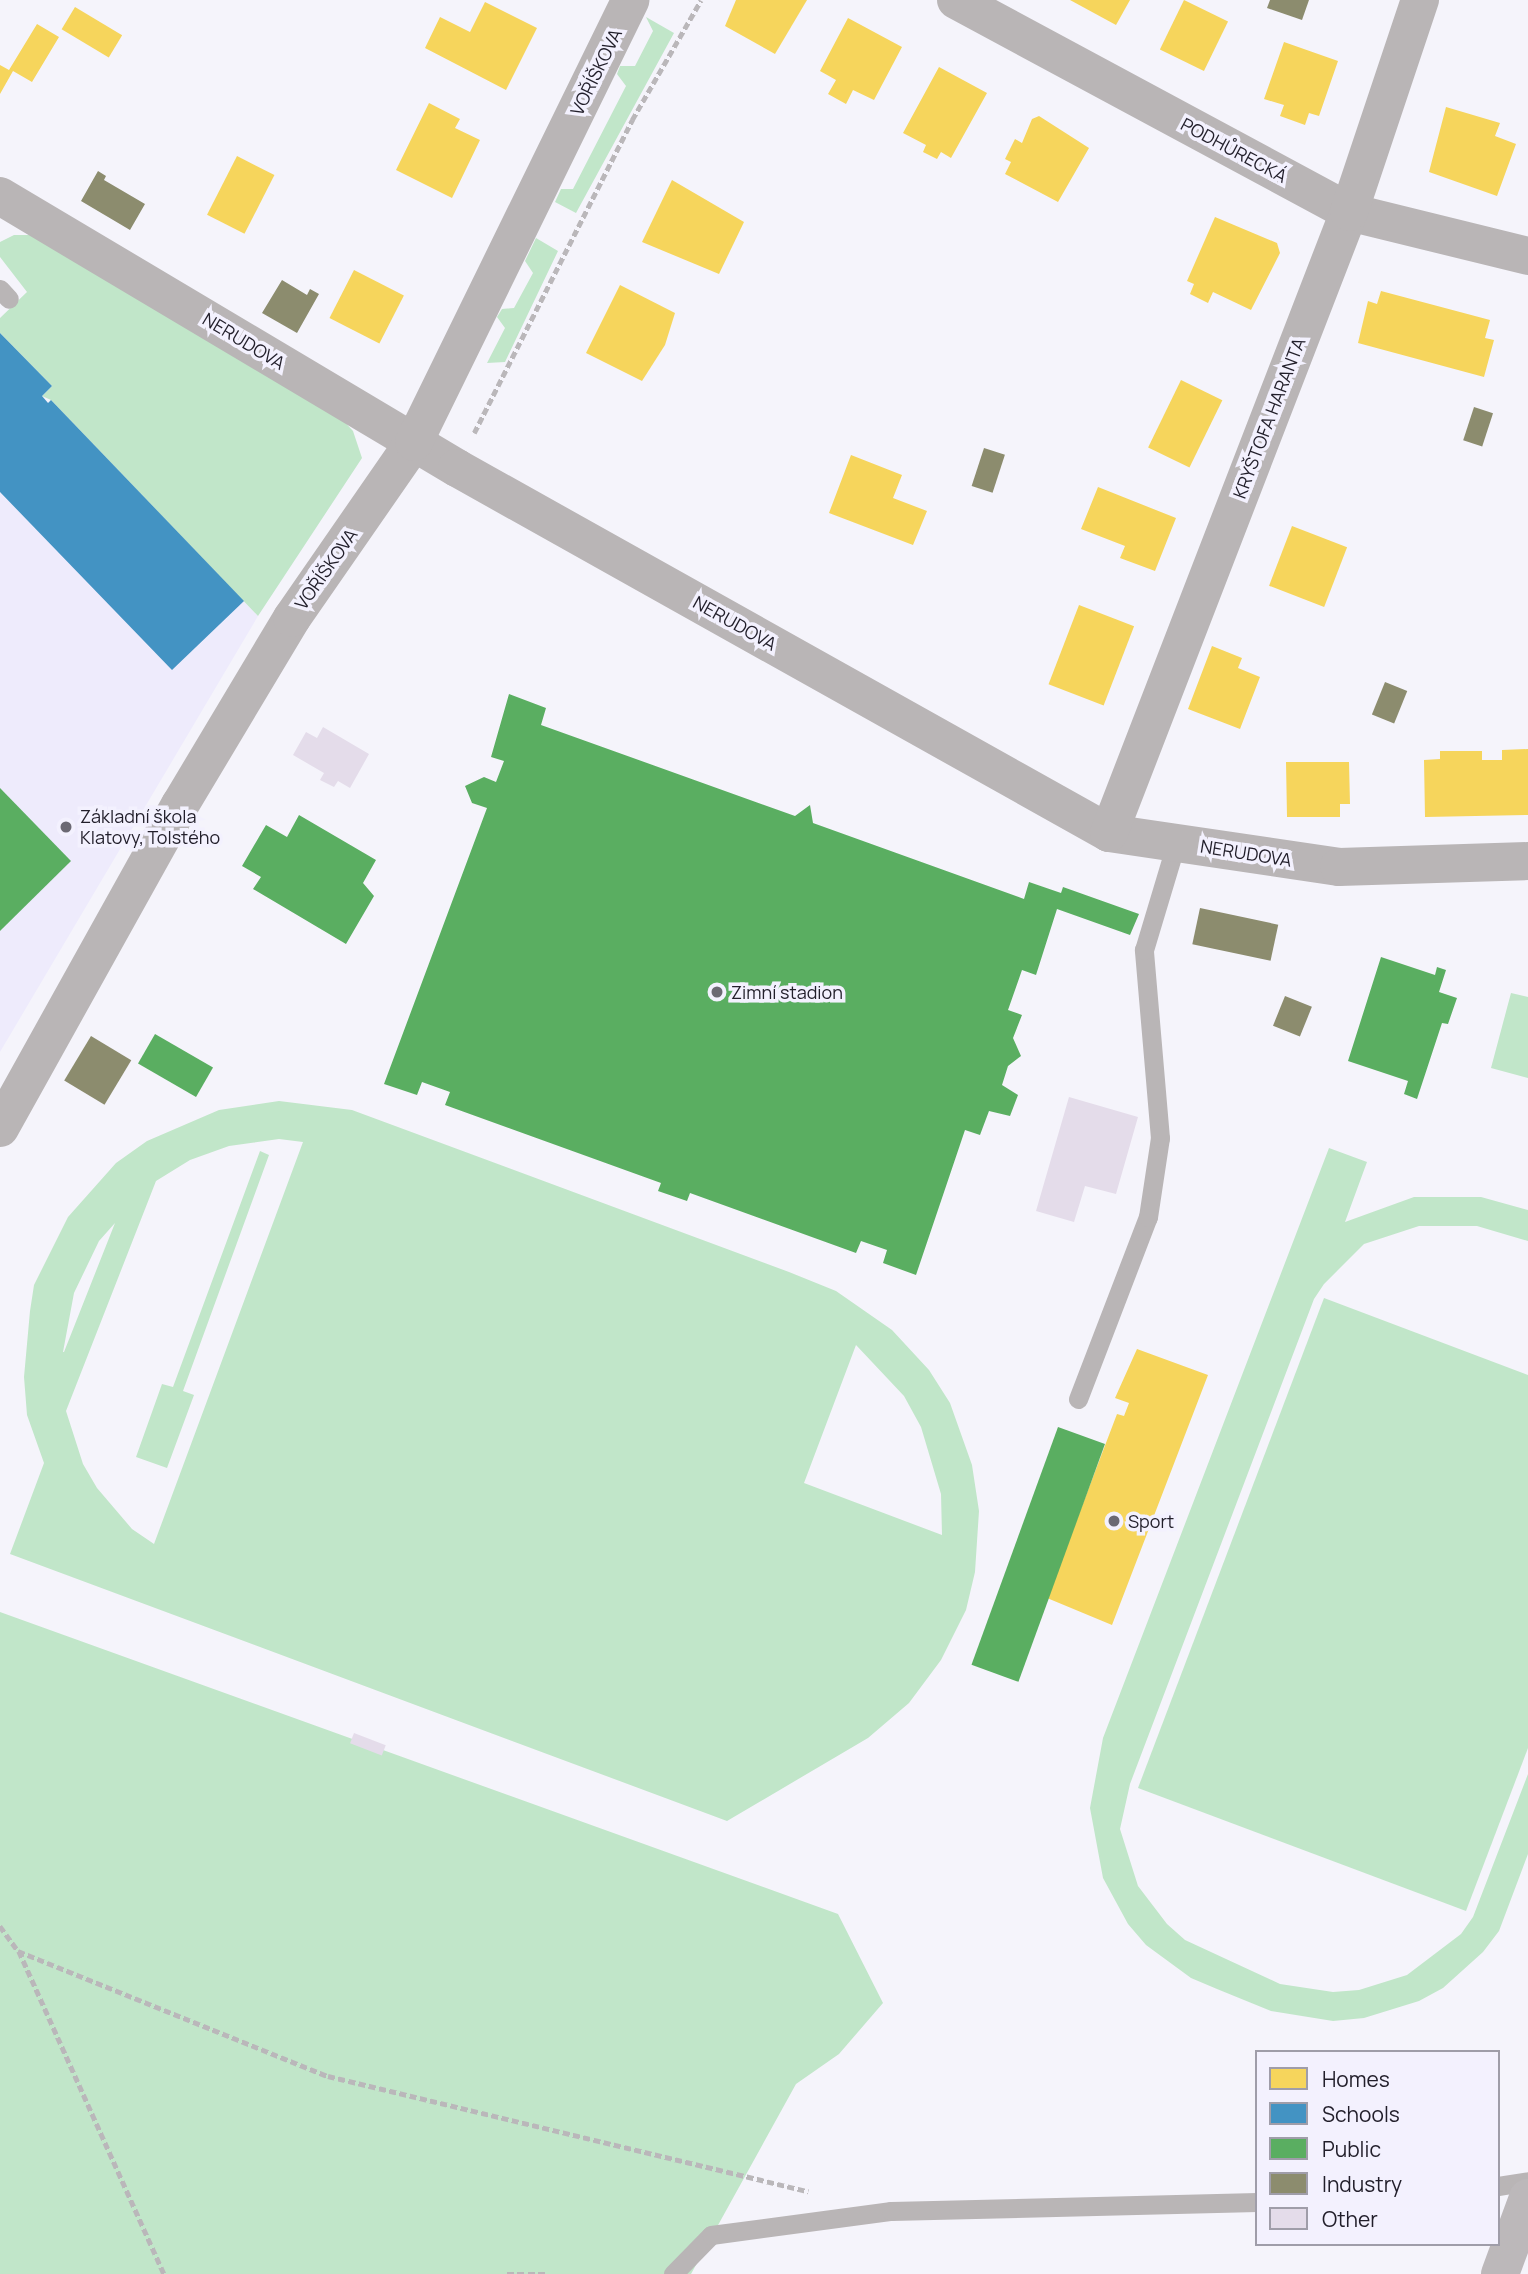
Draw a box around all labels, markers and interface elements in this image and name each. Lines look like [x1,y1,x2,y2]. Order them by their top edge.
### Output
street label: VOŘÍŠKOVA [566,25,626,119]
street label: PODHŮRECKÁ [1177,113,1291,187]
street label: NERUDOVA [199,308,289,374]
street label: KRYŠTOFA HARANTA [1228,334,1310,502]
street label: VOŘÍŠKOVA [290,524,362,614]
street label: NERUDOVA [689,591,781,655]
place label: Základní škola Klatovy, Tolstého [80,806,220,848]
marker: Základní škola Klatovy, Tolstého [58,819,74,835]
street label: NERUDOVA [1199,835,1293,871]
place label: Zimní stadion [731,981,843,1003]
marker: Zimní stadion [709,984,725,1000]
place label: Sport [1128,1510,1174,1532]
marker: Sport [1106,1513,1122,1529]
legend [1255,2050,1500,2246]
text: Homes [1322,2065,1390,2093]
text: Schools [1322,2100,1400,2128]
text: Public [1322,2135,1381,2163]
text: Industry [1322,2170,1402,2198]
text: Other [1322,2205,1378,2233]

